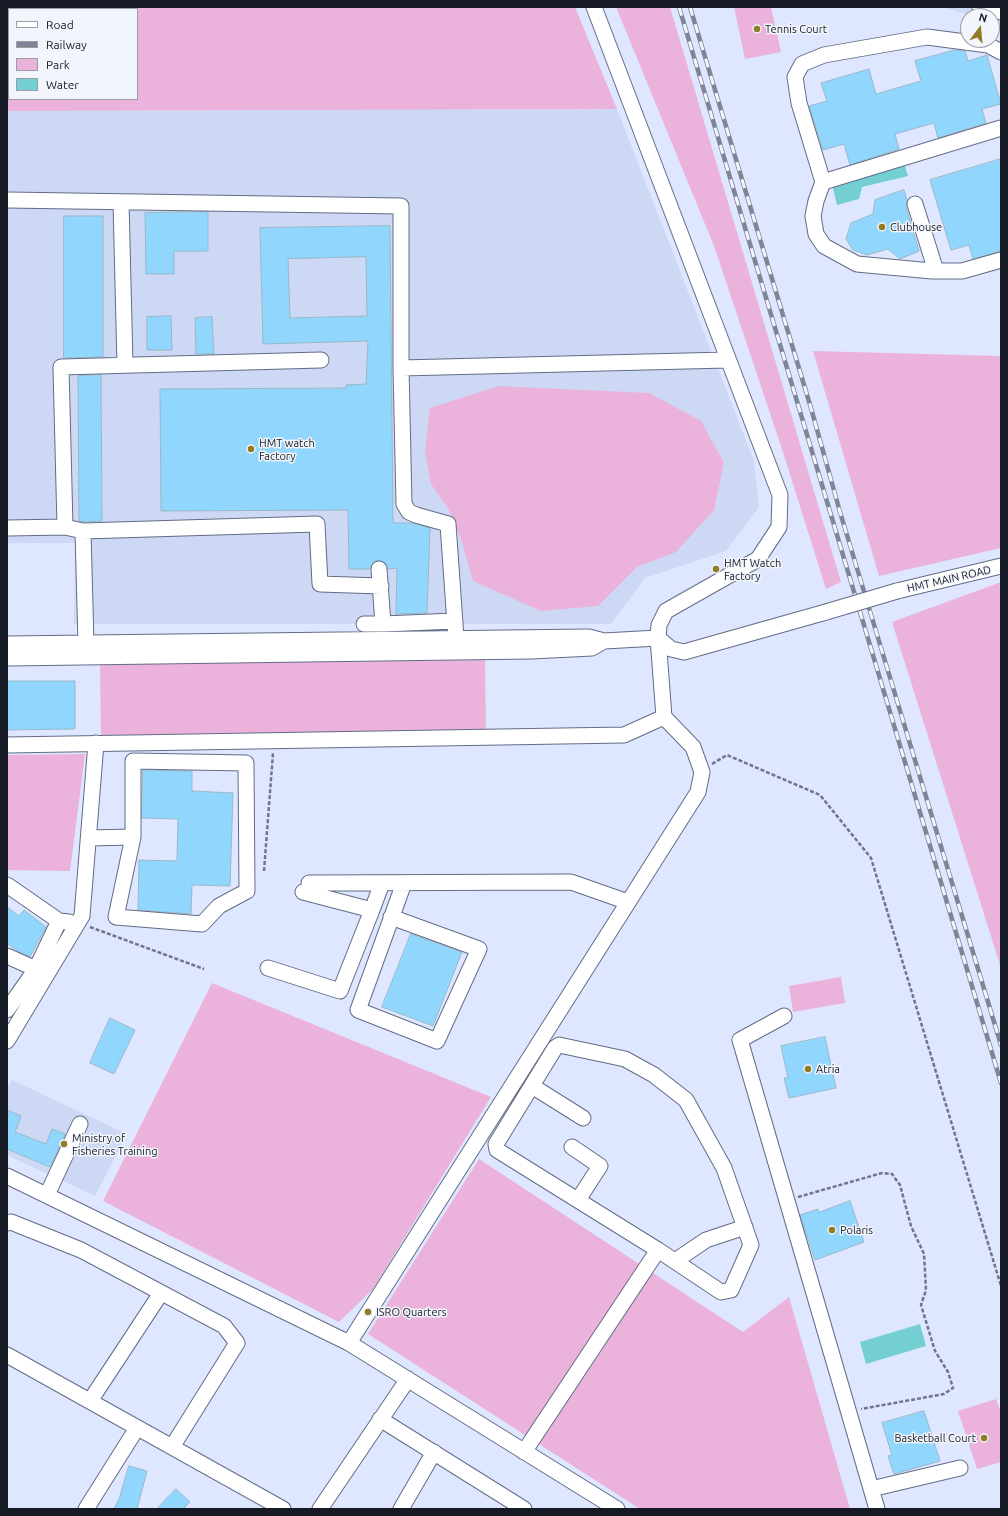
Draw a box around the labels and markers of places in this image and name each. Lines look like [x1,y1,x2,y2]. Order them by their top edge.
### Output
place label: Tennis Court [765,22,827,36]
marker: Tennis Court [752,24,762,34]
place label: Clubhouse [890,220,942,234]
marker: Clubhouse [877,222,887,232]
place label: HMT watch Factory [259,436,315,462]
marker: HMT watch Factory [246,444,256,454]
place label: HMT Watch Factory [724,556,781,582]
marker: HMT Watch Factory [711,564,721,574]
place label: Atria [816,1062,840,1076]
marker: Atria [803,1064,813,1074]
place label: Ministry of Fisheries Training [72,1131,158,1157]
marker: Ministry of Fisheries Training [59,1139,69,1149]
place label: Polaris [840,1223,873,1237]
marker: Polaris [827,1225,837,1235]
place label: ISRO Quarters [376,1305,446,1319]
marker: ISRO Quarters [363,1307,373,1317]
place label: Basketball Court [895,1431,976,1445]
marker: Basketball Court [979,1433,989,1443]

